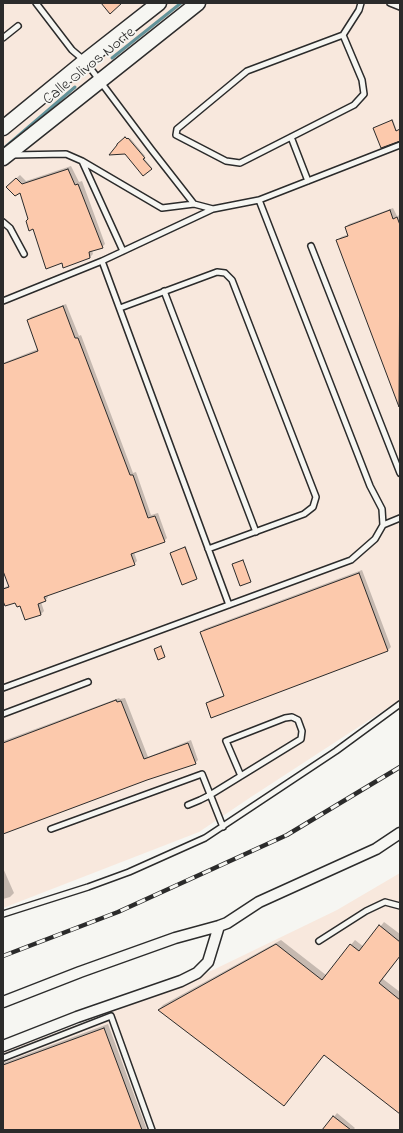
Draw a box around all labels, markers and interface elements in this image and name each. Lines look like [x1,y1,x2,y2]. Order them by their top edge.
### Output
street label: Calle Olivos Norte [40,24,140,110]

